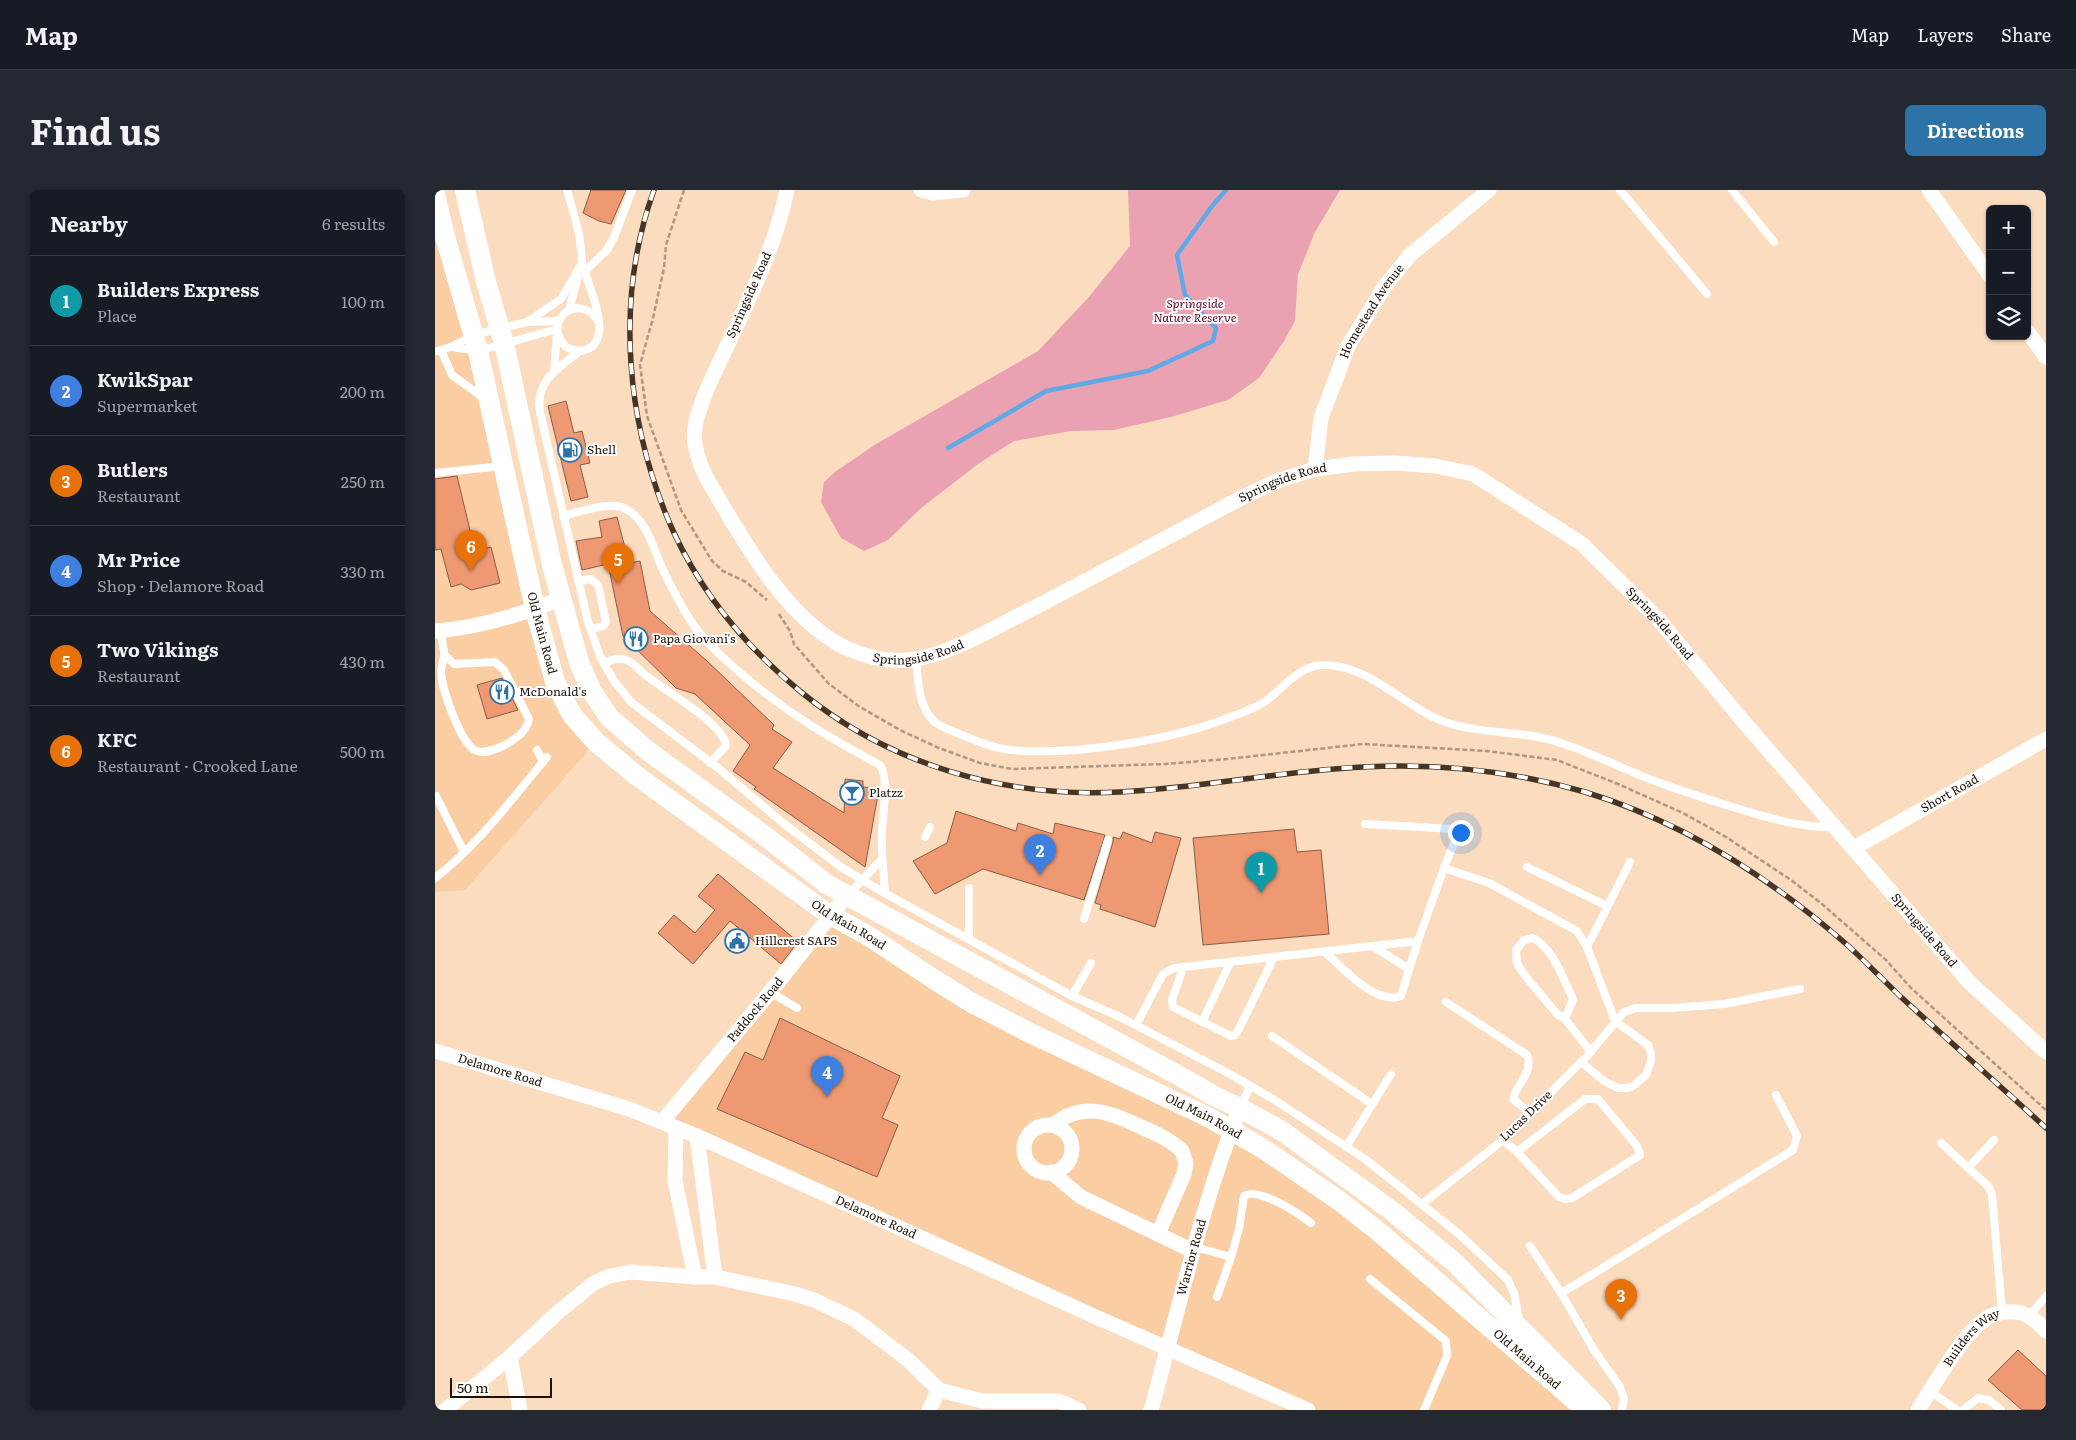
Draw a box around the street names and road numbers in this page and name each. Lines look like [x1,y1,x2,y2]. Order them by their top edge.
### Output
street label: Springside Road [721,248,775,341]
street label: Homestead Avenue [1334,260,1407,361]
street label: Springside Road [1235,458,1328,506]
street label: Springside Road [1622,582,1699,664]
street label: Old Main Road [523,590,563,677]
street label: Springside Road [871,634,967,668]
street label: Short Road [1917,769,1982,816]
street label: Springside Road [1888,889,1963,971]
street label: Old Main Road [808,895,891,954]
street label: Paddock Road [722,972,787,1046]
street label: Delamore Road [456,1048,546,1091]
street label: Lucas Drive [1495,1086,1556,1145]
street label: Old Main Road [1162,1088,1246,1143]
street label: Delamore Road [833,1190,920,1243]
street label: Warrior Road [1172,1216,1210,1297]
street label: Builders Way [1938,1303,2002,1370]
street label: Old Main Road [1490,1324,1566,1393]

